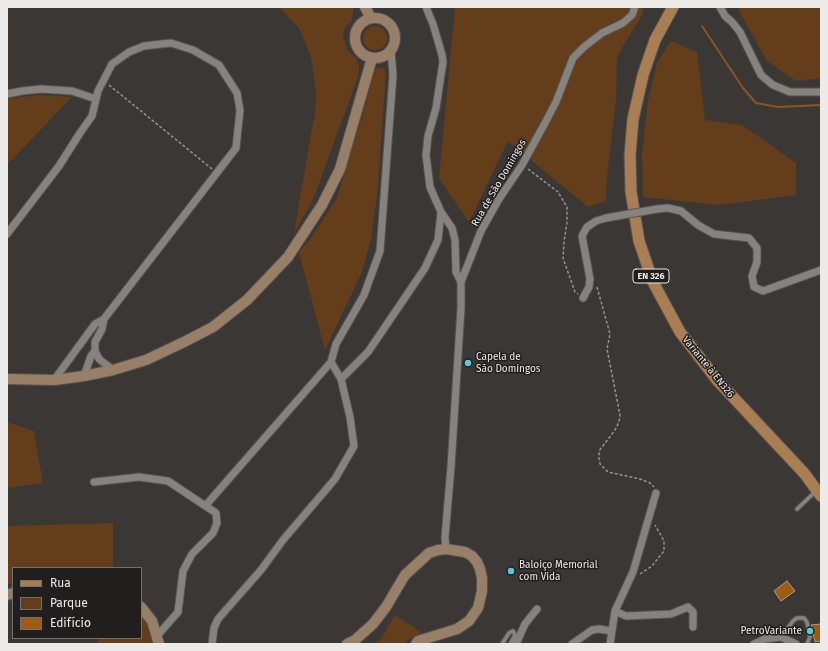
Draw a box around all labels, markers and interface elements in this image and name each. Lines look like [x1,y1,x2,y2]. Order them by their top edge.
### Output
street label: Rua de São Domingos [469,137,529,229]
road number: EN 326 [633,269,669,283]
street label: Variante à EN326 [680,334,736,400]
place label: Capela de São Domingos [476,351,540,374]
marker: Capela de São Domingos [463,358,473,368]
place label: Baloiço Memorial com Vida [519,559,598,582]
marker: Baloiço Memorial com Vida [506,566,516,576]
legend [12,567,142,639]
text: Rua [50,576,71,590]
text: Parque [50,596,88,610]
text: Edifício [50,616,91,630]
place label: PetroVariante [741,625,802,637]
marker: PetroVariante [805,626,815,636]

